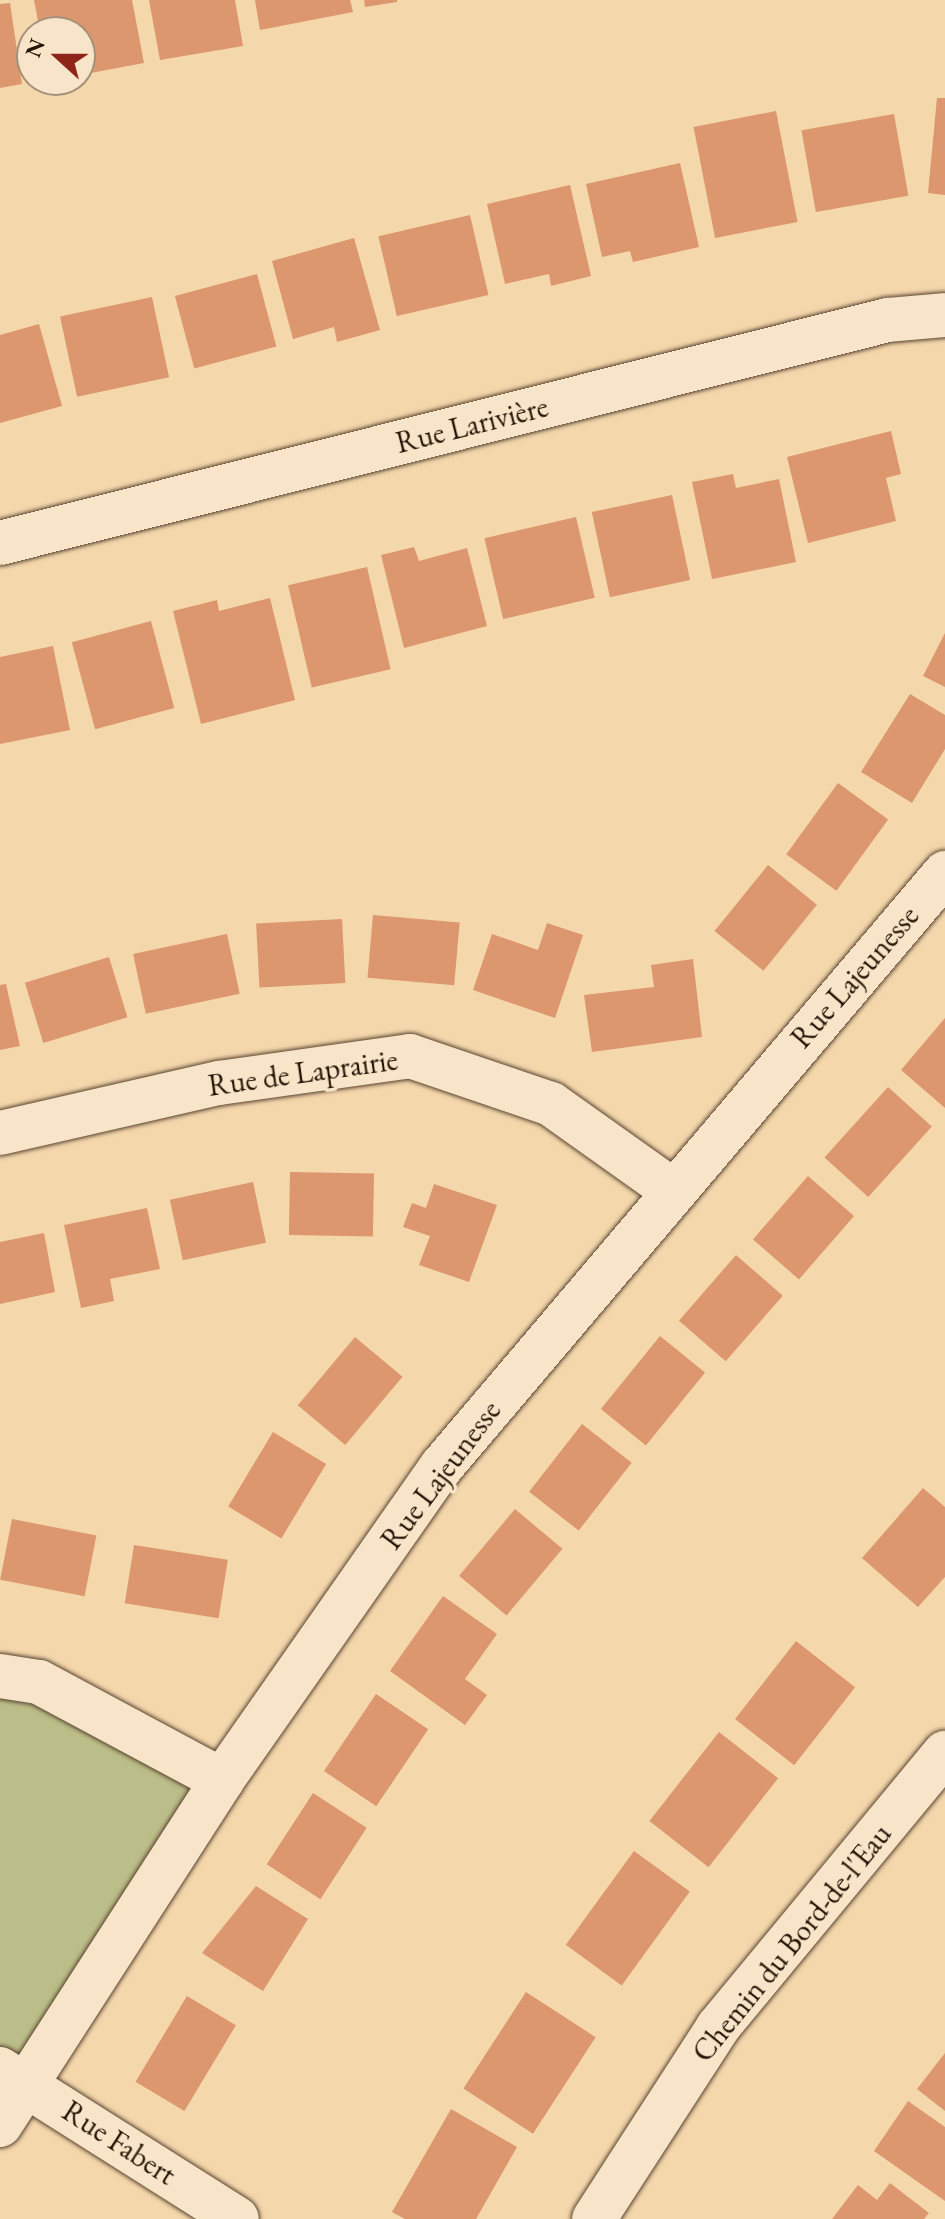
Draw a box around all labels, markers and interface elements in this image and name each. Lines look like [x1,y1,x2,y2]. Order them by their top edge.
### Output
north arrow [16,16,96,96]
text: N [18,34,52,61]
street label: Rue Larivière [392,389,552,461]
street label: Rue Lajeunesse [783,898,927,1056]
street label: Rue de Laprairie [206,1042,400,1104]
street label: Rue Lajeunesse [373,1393,509,1557]
street label: Chemin du Bord-de-l'Eau [685,1817,899,2069]
street label: Rue Fabert [56,2093,182,2193]

